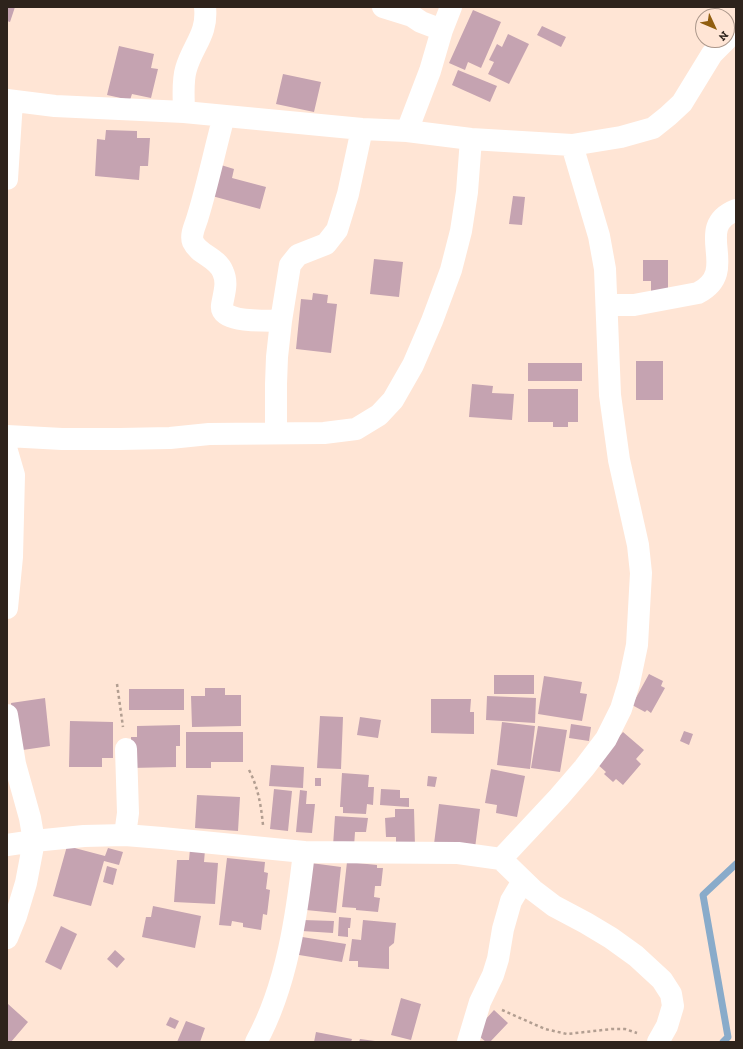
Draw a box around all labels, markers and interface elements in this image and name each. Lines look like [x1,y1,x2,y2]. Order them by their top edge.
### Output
north arrow [695,8,735,48]
text: N [716,28,731,44]

